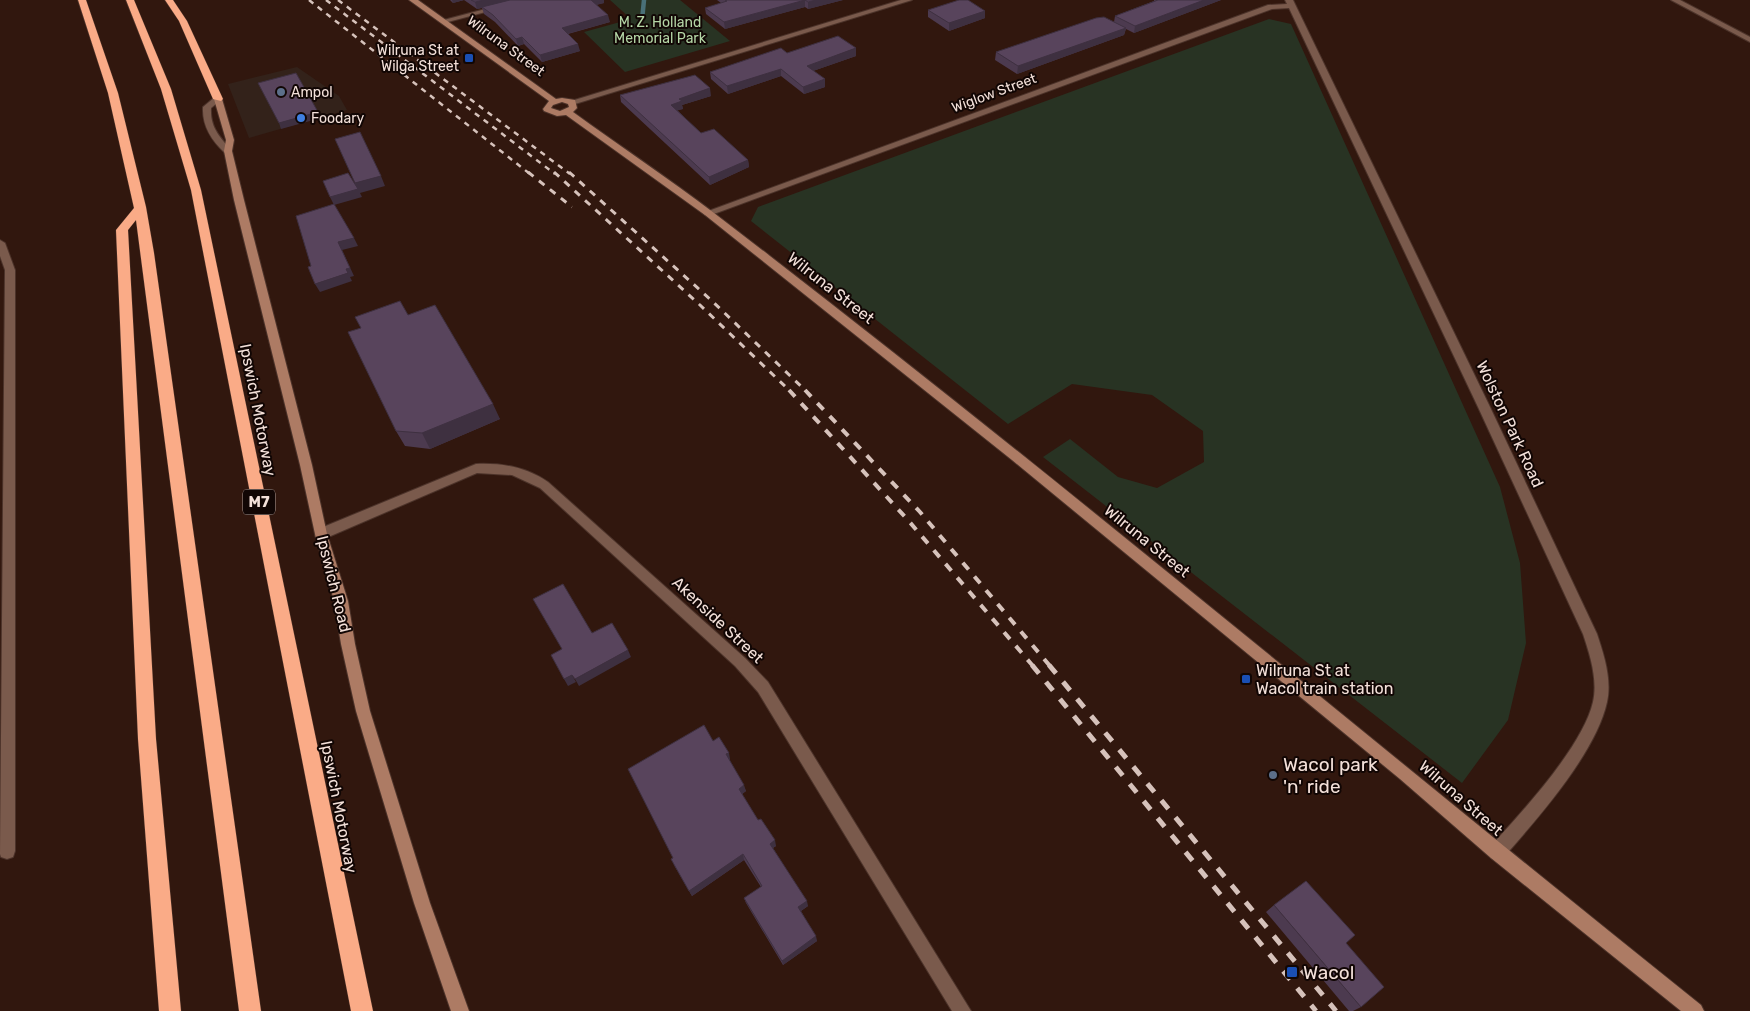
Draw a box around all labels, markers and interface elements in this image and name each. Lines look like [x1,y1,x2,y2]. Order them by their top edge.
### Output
street label: Wilruna Street [464,12,549,80]
park label: M. Z. Holland Memorial Park [614,14,707,47]
place label: Wilruna St at Wilga Street [377,42,460,75]
marker: Wilruna St at Wilga Street [463,52,475,64]
street label: Wiglow Street [949,70,1039,116]
place label: Ampol [291,84,333,101]
marker: Ampol [275,86,287,98]
place label: Foodary [311,110,364,127]
marker: Foodary [295,112,307,124]
street label: Wilruna Street [784,248,878,328]
street label: Ipswich Motorway [236,342,280,478]
street label: Wolston Park Road [1472,358,1548,490]
road number: M7 [243,490,275,514]
street label: Wilruna Street [1100,501,1194,581]
street label: Ipswich Road [313,534,355,634]
street label: Akenside Street [668,573,768,667]
place label: Wilruna St at Wacol train station [1256,661,1393,698]
marker: Wilruna St at Wacol train station [1240,673,1252,685]
street label: Ipswich Motorway [317,739,361,875]
place label: Wacol park 'n' ride [1283,753,1378,798]
street label: Wilruna Street [1415,756,1507,840]
marker: Wacol park 'n' ride [1267,769,1279,781]
place label: Wacol [1303,961,1354,984]
marker: Wacol [1285,965,1299,979]

